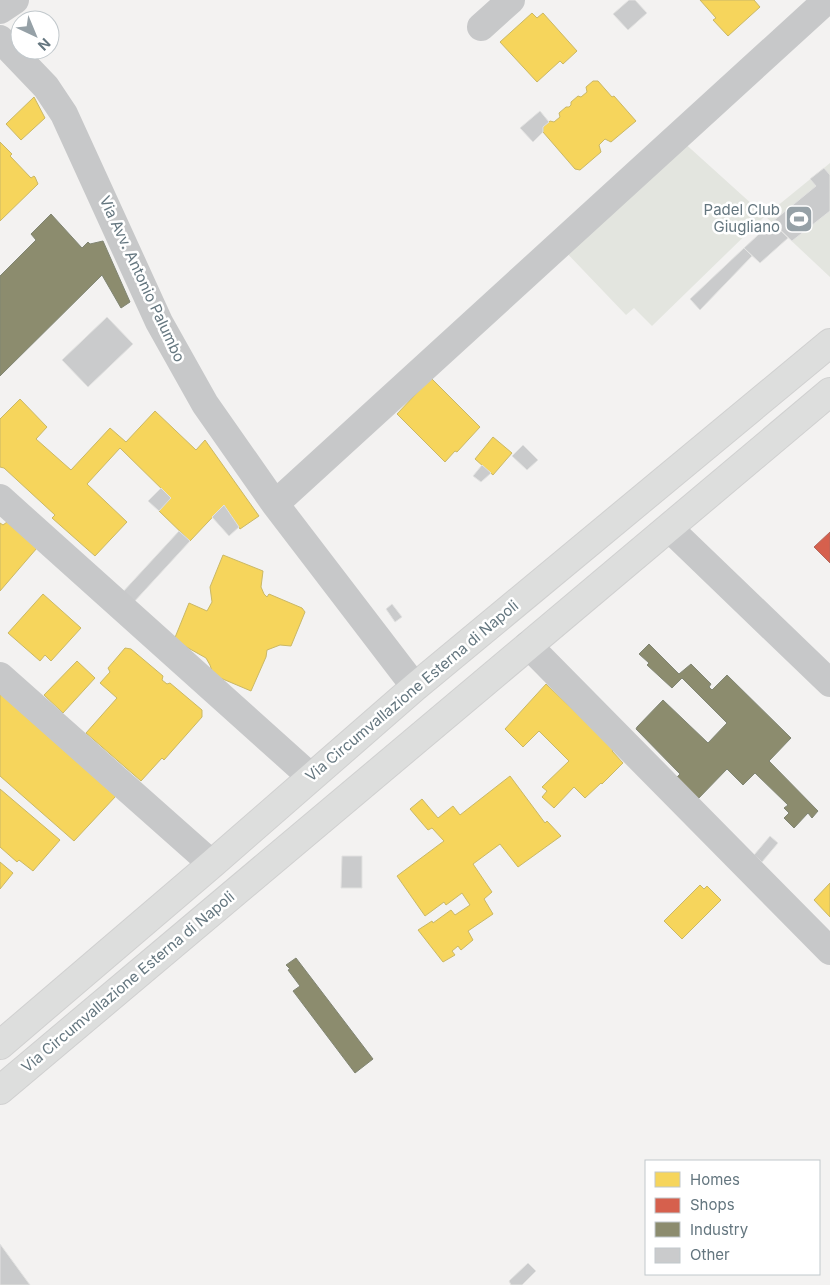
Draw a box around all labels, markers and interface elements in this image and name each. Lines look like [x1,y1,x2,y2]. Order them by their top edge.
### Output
north arrow [10,10,60,60]
text: N [35,35,54,55]
street label: Via Avv. Antonio Palumbo [96,193,189,365]
place label: Padel Club Giugliano [704,200,780,236]
sports icon: Padel Club Giugliano [784,204,814,234]
street label: Via Circumvallazione Esterna di Napoli [301,596,522,785]
street label: Via Circumvallazione Esterna di Napoli [17,887,238,1076]
legend [645,1160,820,1275]
text: Homes [690,1170,740,1189]
text: Shops [690,1195,735,1214]
text: Industry [690,1220,749,1239]
text: Other [690,1245,730,1264]

